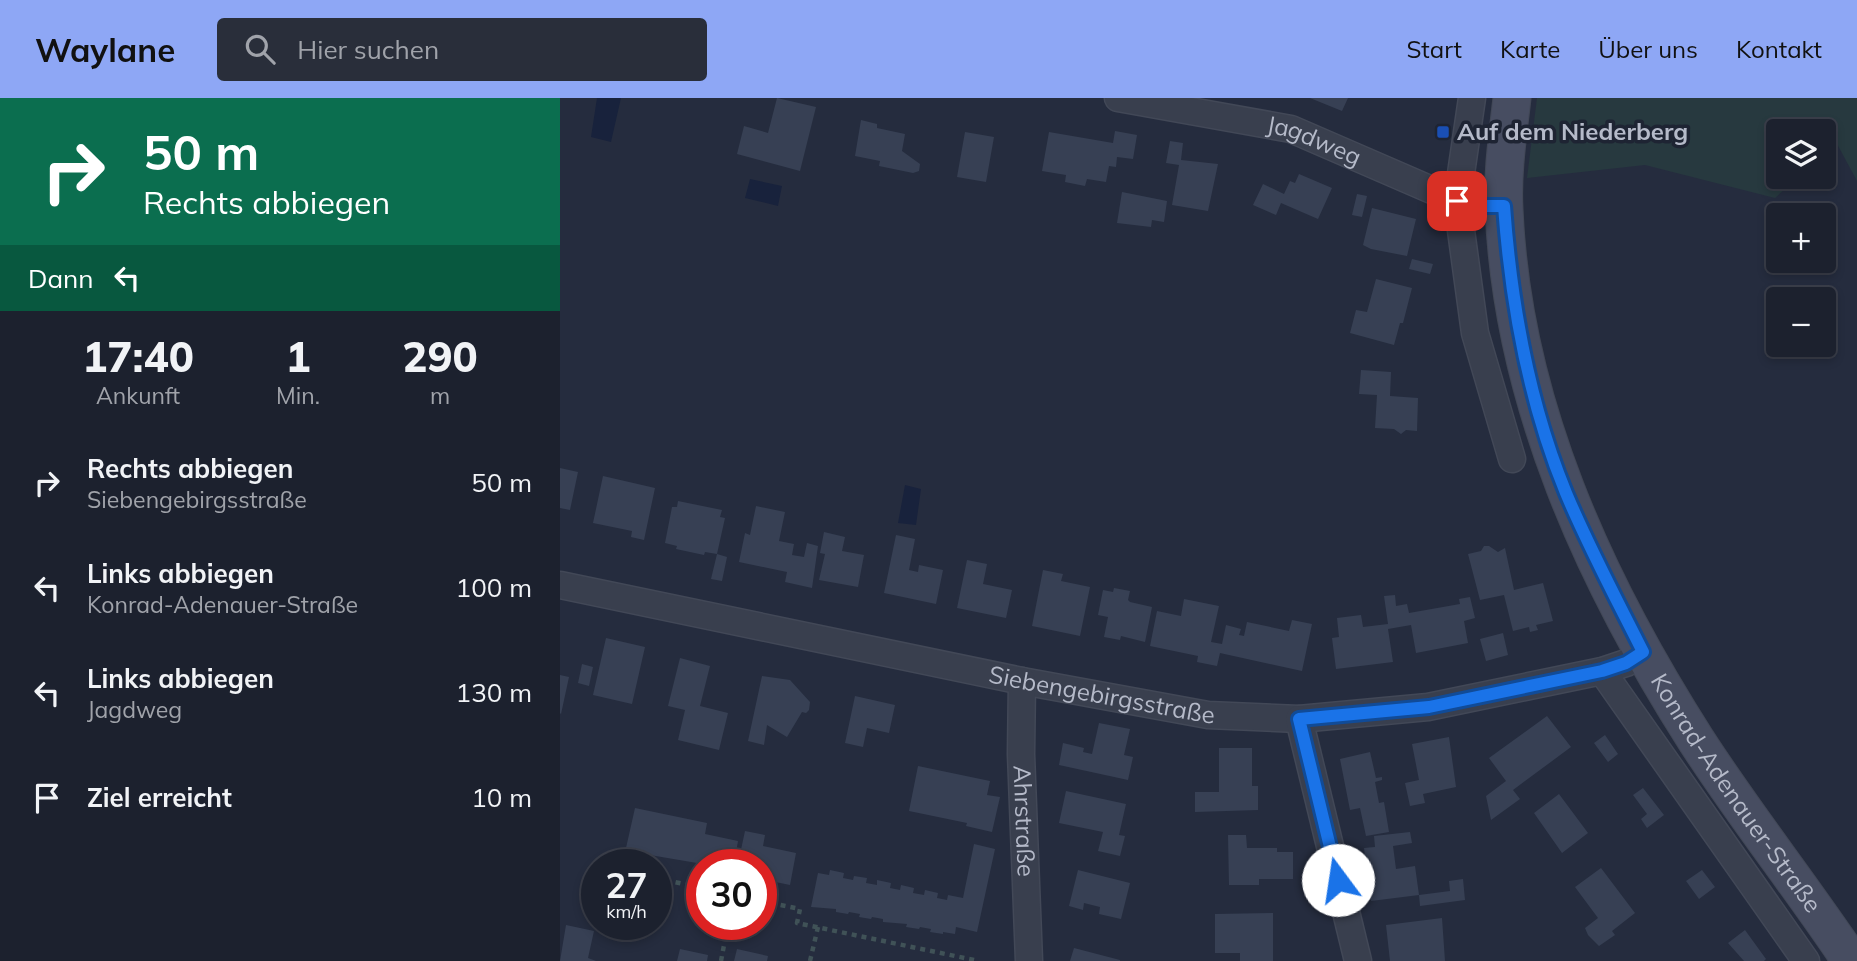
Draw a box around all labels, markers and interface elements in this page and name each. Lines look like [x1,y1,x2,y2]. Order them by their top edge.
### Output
search box [217,18,707,81]
text: Waylane [35,29,175,70]
icon: search [241,30,279,68]
text: Hier suchen [297,33,439,66]
text: Start [1406,34,1462,64]
text: Karte [1500,34,1560,64]
text: Über uns [1598,34,1698,64]
text: Kontakt [1736,34,1822,64]
street label: Jagdweg [1264,109,1366,172]
place label: Auf dem Niederberg [1457,116,1688,146]
map controls [1766,119,1836,357]
button: layers [1766,119,1836,189]
text: 50 m [143,121,259,182]
marker: Auf dem Niederberg [1435,124,1451,140]
icon: right [28,126,119,217]
pin [1427,171,1487,231]
text: Rechts abbiegen [143,182,390,222]
icon: arrive [1438,182,1476,220]
button: + [1766,203,1836,273]
icon: left [108,259,146,297]
text: Dann [28,262,94,295]
button: − [1766,287,1836,357]
text: 17:40 [82,330,194,383]
text: 1 [285,330,311,383]
text: 290 [402,330,478,383]
text: Ankunft [96,381,180,410]
text: Min. [276,381,320,410]
text: m [430,381,450,410]
text: Rechts abbiegen [87,452,293,485]
icon: right [28,464,66,502]
text: 50 m [471,466,532,499]
text: Siebengebirgsstraße [87,485,307,514]
text: Links abbiegen [87,557,274,590]
icon: left [28,569,66,607]
text: 100 m [456,571,532,604]
text: Konrad-Adenauer-Straße [87,590,358,619]
street label: Siebengebirgsstraße [986,659,1215,729]
text: Links abbiegen [87,662,274,695]
street label: Konrad-Adenauer-Straße [1645,668,1829,918]
icon: left [28,674,66,712]
text: 130 m [456,676,532,709]
text: Jagdweg [87,695,182,724]
street label: Ahrstraße [1007,764,1042,877]
icon: arrive [28,779,66,817]
text: Ziel erreicht [87,781,232,814]
text: 10 m [471,781,532,814]
position arrow [1301,843,1375,917]
speed limit sign: 30 [686,849,777,940]
text: 27 [605,863,648,907]
text: km/h [606,900,647,923]

